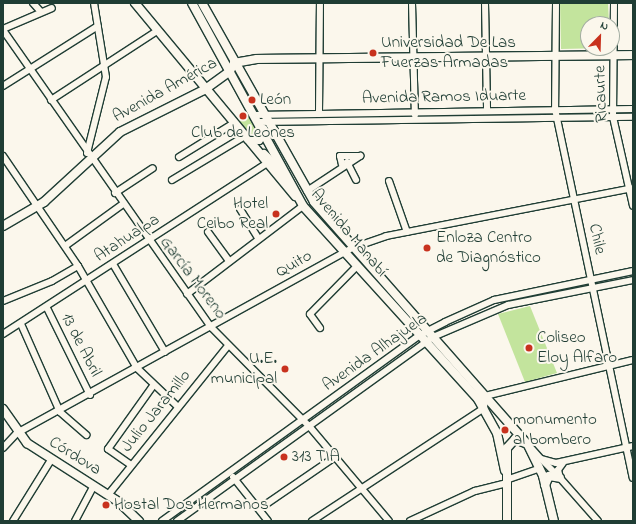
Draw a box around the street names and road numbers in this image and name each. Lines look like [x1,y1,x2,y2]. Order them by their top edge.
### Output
street label: Avenida América [109,53,221,127]
street label: Ricaurte [590,65,612,123]
street label: Avenida Ramos Iduarte [362,85,526,109]
street label: Avenida Manabí [306,185,392,281]
street label: Atahualpa [91,209,163,267]
street label: Chile [584,222,610,256]
street label: García Moreno [155,233,231,323]
street label: Quito [272,246,316,282]
street label: Avenida Alhajuela [319,308,431,396]
street label: 13 de Abril [56,310,106,380]
street label: Julio Jaramillo [117,366,195,456]
street label: Córdova [45,432,105,480]

